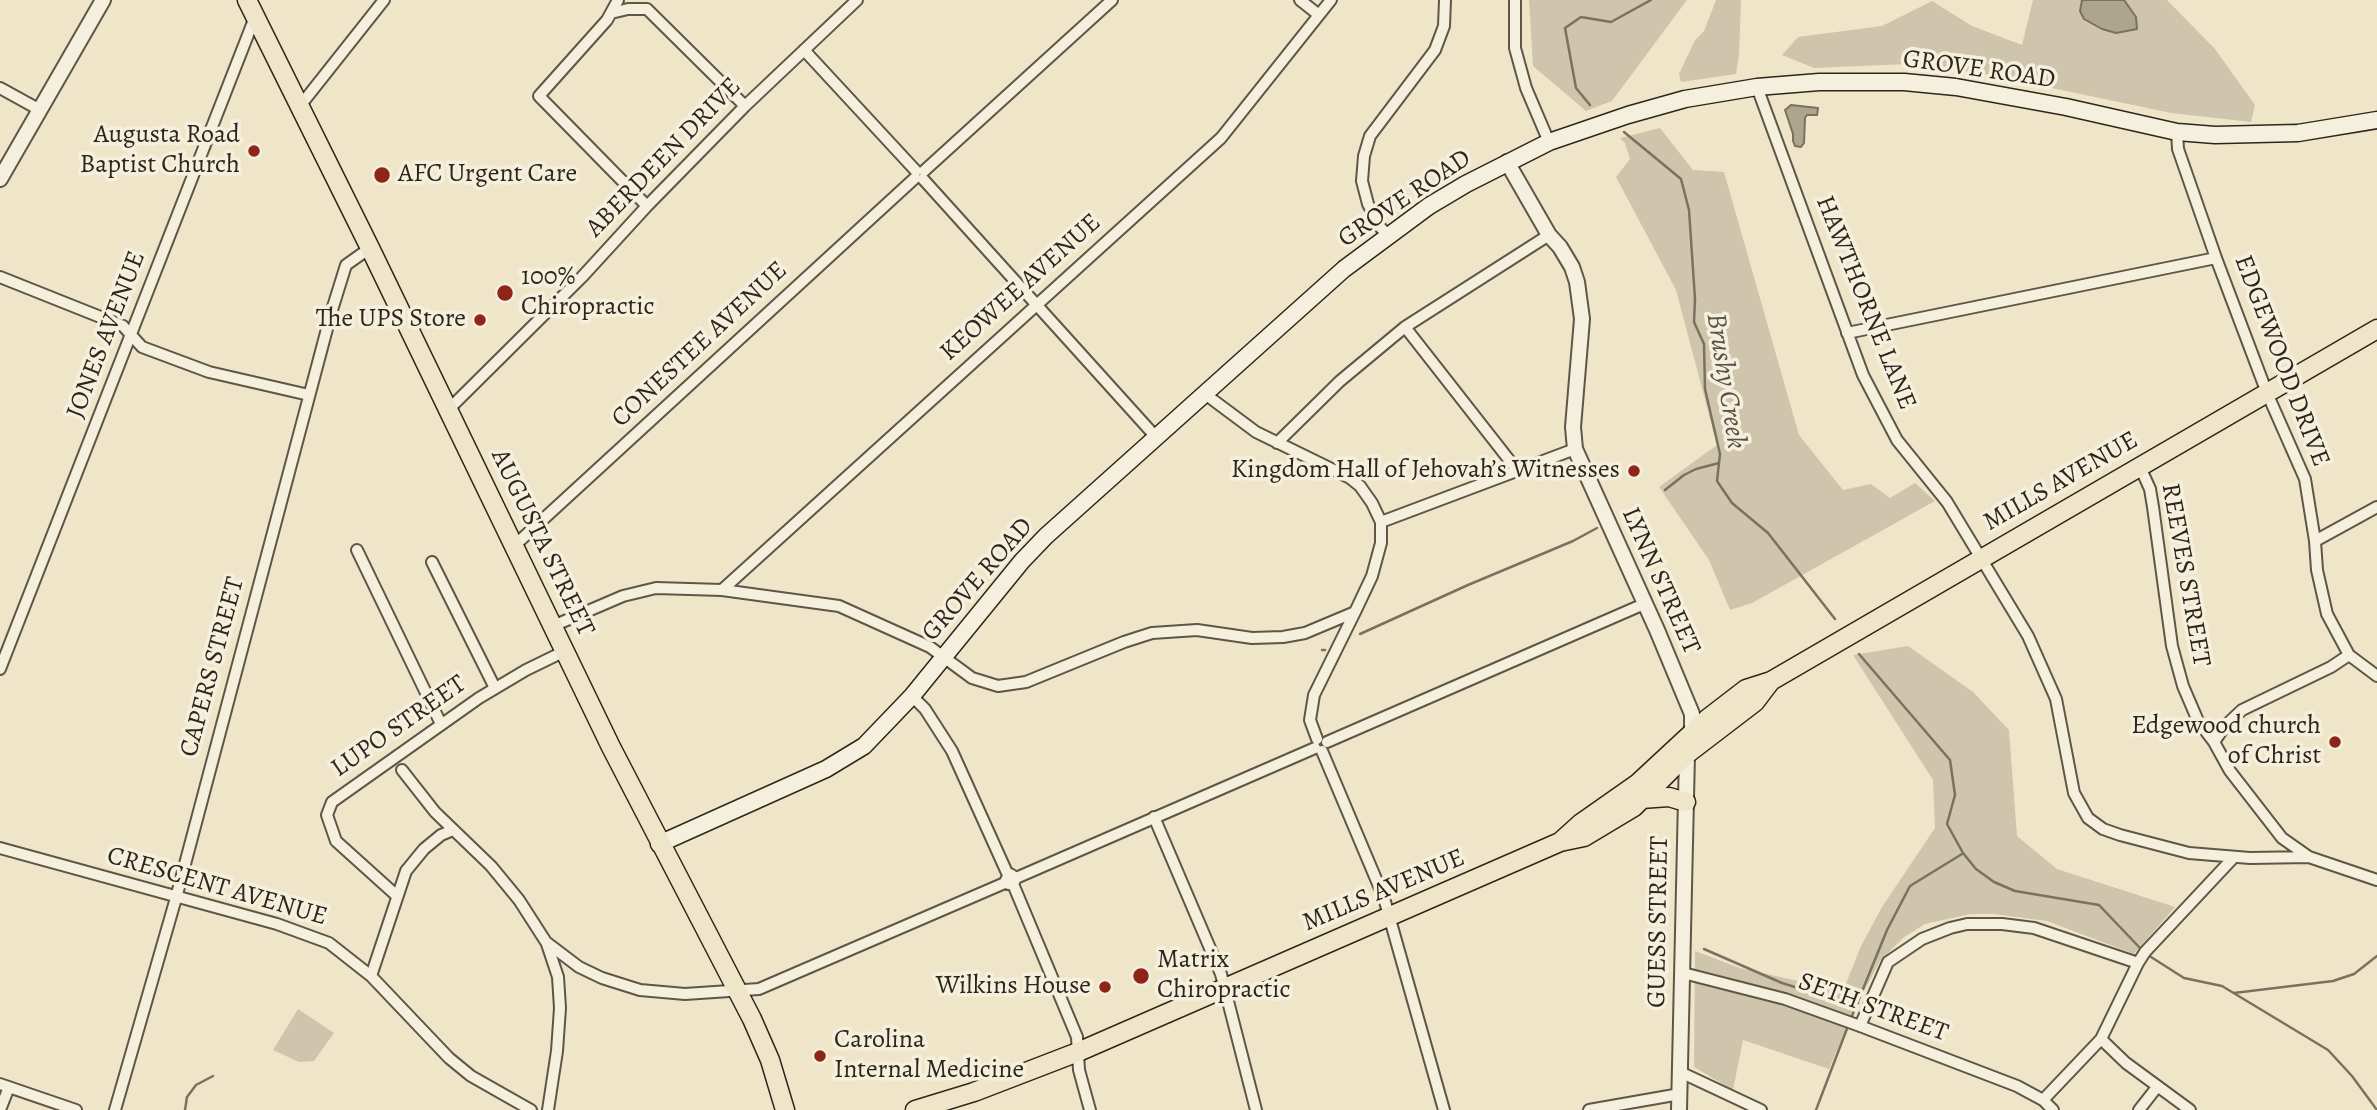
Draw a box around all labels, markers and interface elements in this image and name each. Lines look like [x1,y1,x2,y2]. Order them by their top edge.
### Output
street label: GROVE ROAD [1901,44,2057,96]
street label: ABERDEEN DRIVE [580,72,748,244]
place label: Augusta Road Baptist Church [80,120,240,182]
marker: Augusta Road Baptist Church [246,143,262,159]
street label: GROVE ROAD [1333,143,1477,255]
place label: AFC Urgent Care [398,159,577,191]
marker: AFC Urgent Care [372,165,392,185]
street label: HAWTHORNE LANE [1808,192,1922,414]
street label: KEOWEE AVENUE [934,208,1108,368]
street label: JONES AVENUE [61,247,153,423]
street label: EDGEWOOD DRIVE [2226,251,2336,471]
street label: CONESTEE AVENUE [606,256,794,434]
place label: 100% Chiropractic [521,262,655,324]
marker: 100% Chiropractic [495,283,515,303]
place label: The UPS Store [316,304,466,336]
water label: Brushy Creek [1698,311,1752,451]
marker: The UPS Store [472,312,488,328]
street label: MILLS AVENUE [1978,425,2144,539]
street label: AUGUSTA STREET [483,444,601,642]
place label: Kingdom Hall of Jehovah’s Witnesses [1231,455,1620,487]
marker: Kingdom Hall of Jehovah’s Witnesses [1626,463,1642,479]
street label: REEVES STREET [2154,481,2216,669]
street label: LYNN STREET [1614,503,1706,659]
street label: GROVE ROAD [916,512,1040,648]
street label: CAPERS STREET [174,574,252,760]
street label: LUPO STREET [326,669,472,785]
place label: Edgewood church of Christ [2131,711,2321,772]
marker: Edgewood church of Christ [2327,734,2343,750]
street label: GUESS STREET [1642,836,1676,1008]
street label: CRESCENT AVENUE [103,841,331,933]
street label: MILLS AVENUE [1298,843,1470,939]
place label: Matrix Chiropractic [1157,945,1291,1006]
marker: Matrix Chiropractic [1131,966,1151,986]
street label: SETH STREET [1794,967,1952,1049]
place label: Wilkins House [936,971,1091,1003]
marker: Wilkins House [1097,979,1113,995]
place label: Carolina Internal Medicine [834,1025,1024,1086]
marker: Carolina Internal Medicine [812,1048,828,1064]

